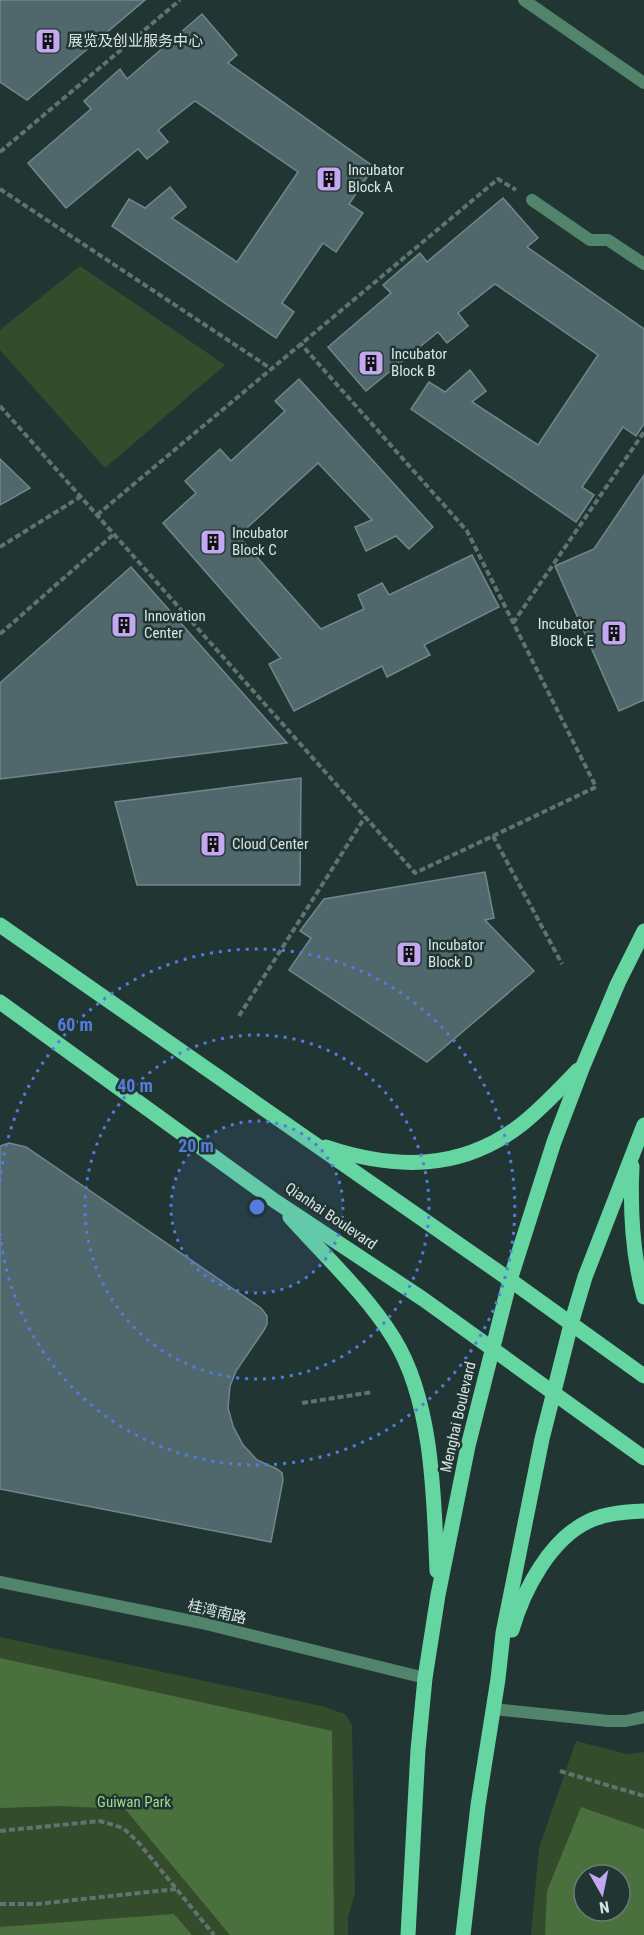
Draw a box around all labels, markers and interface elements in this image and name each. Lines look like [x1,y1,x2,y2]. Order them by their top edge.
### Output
building icon: 展览及创业服务中心 [33,26,63,56]
place label: 展览及创业服务中心 [68,32,203,50]
place label: Incubator Block A [348,161,405,196]
building icon: Incubator Block A [314,164,344,194]
place label: Incubator Block B [391,345,448,380]
building icon: Incubator Block B [356,348,386,378]
place label: Incubator Block C [232,524,289,559]
building icon: Incubator Block C [198,527,228,557]
place label: Innovation Center [144,607,206,642]
building icon: Innovation Center [109,610,139,640]
place label: Incubator Block E [538,615,594,650]
building icon: Incubator Block E [599,618,629,648]
building icon: Cloud Center [198,829,228,859]
place label: Cloud Center [232,835,309,853]
place label: Incubator Block D [428,936,485,971]
building icon: Incubator Block D [394,939,424,969]
text: 60 m [57,1014,93,1035]
text: 40 m [117,1075,153,1096]
text: 20 m [178,1135,214,1156]
street label: Qianhai Boulevard [282,1179,380,1253]
centre of rings [247,1197,267,1217]
street label: Menghai Boulevard [437,1360,479,1474]
street label: 桂湾南路 [186,1596,248,1628]
park label: Guiwan Park [97,1793,171,1811]
north arrow [572,1863,632,1923]
text: N [598,1897,611,1917]

